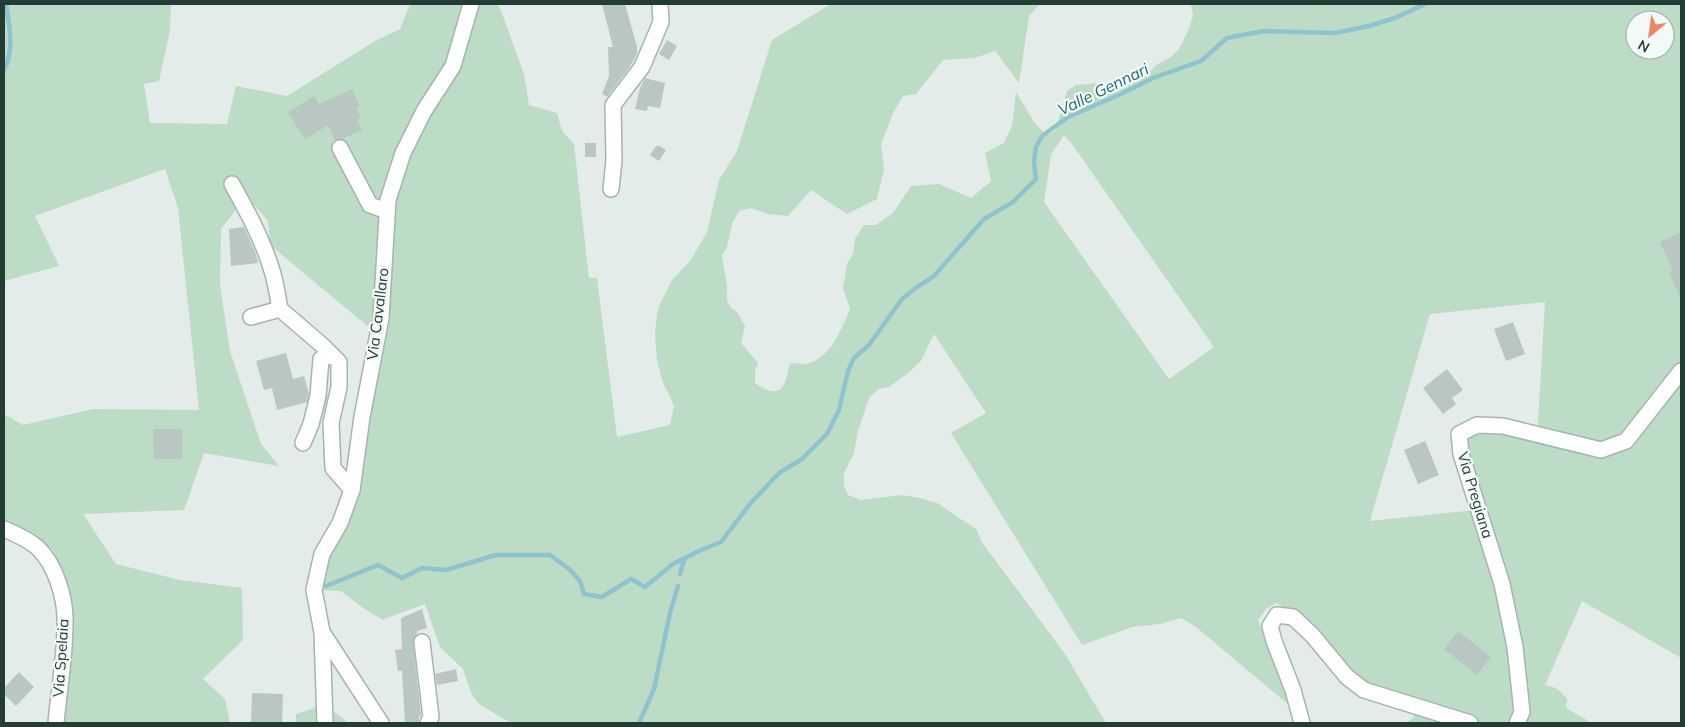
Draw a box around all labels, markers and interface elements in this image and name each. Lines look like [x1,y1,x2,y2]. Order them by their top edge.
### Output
north arrow [1625,10,1675,60]
text: N [1635,36,1653,57]
water label: Valle Gennari [1054,58,1152,120]
street label: Via Cavallaro [362,267,393,361]
street label: Via Pregiana [1453,449,1498,540]
street label: Via Spelaia [48,618,73,698]

